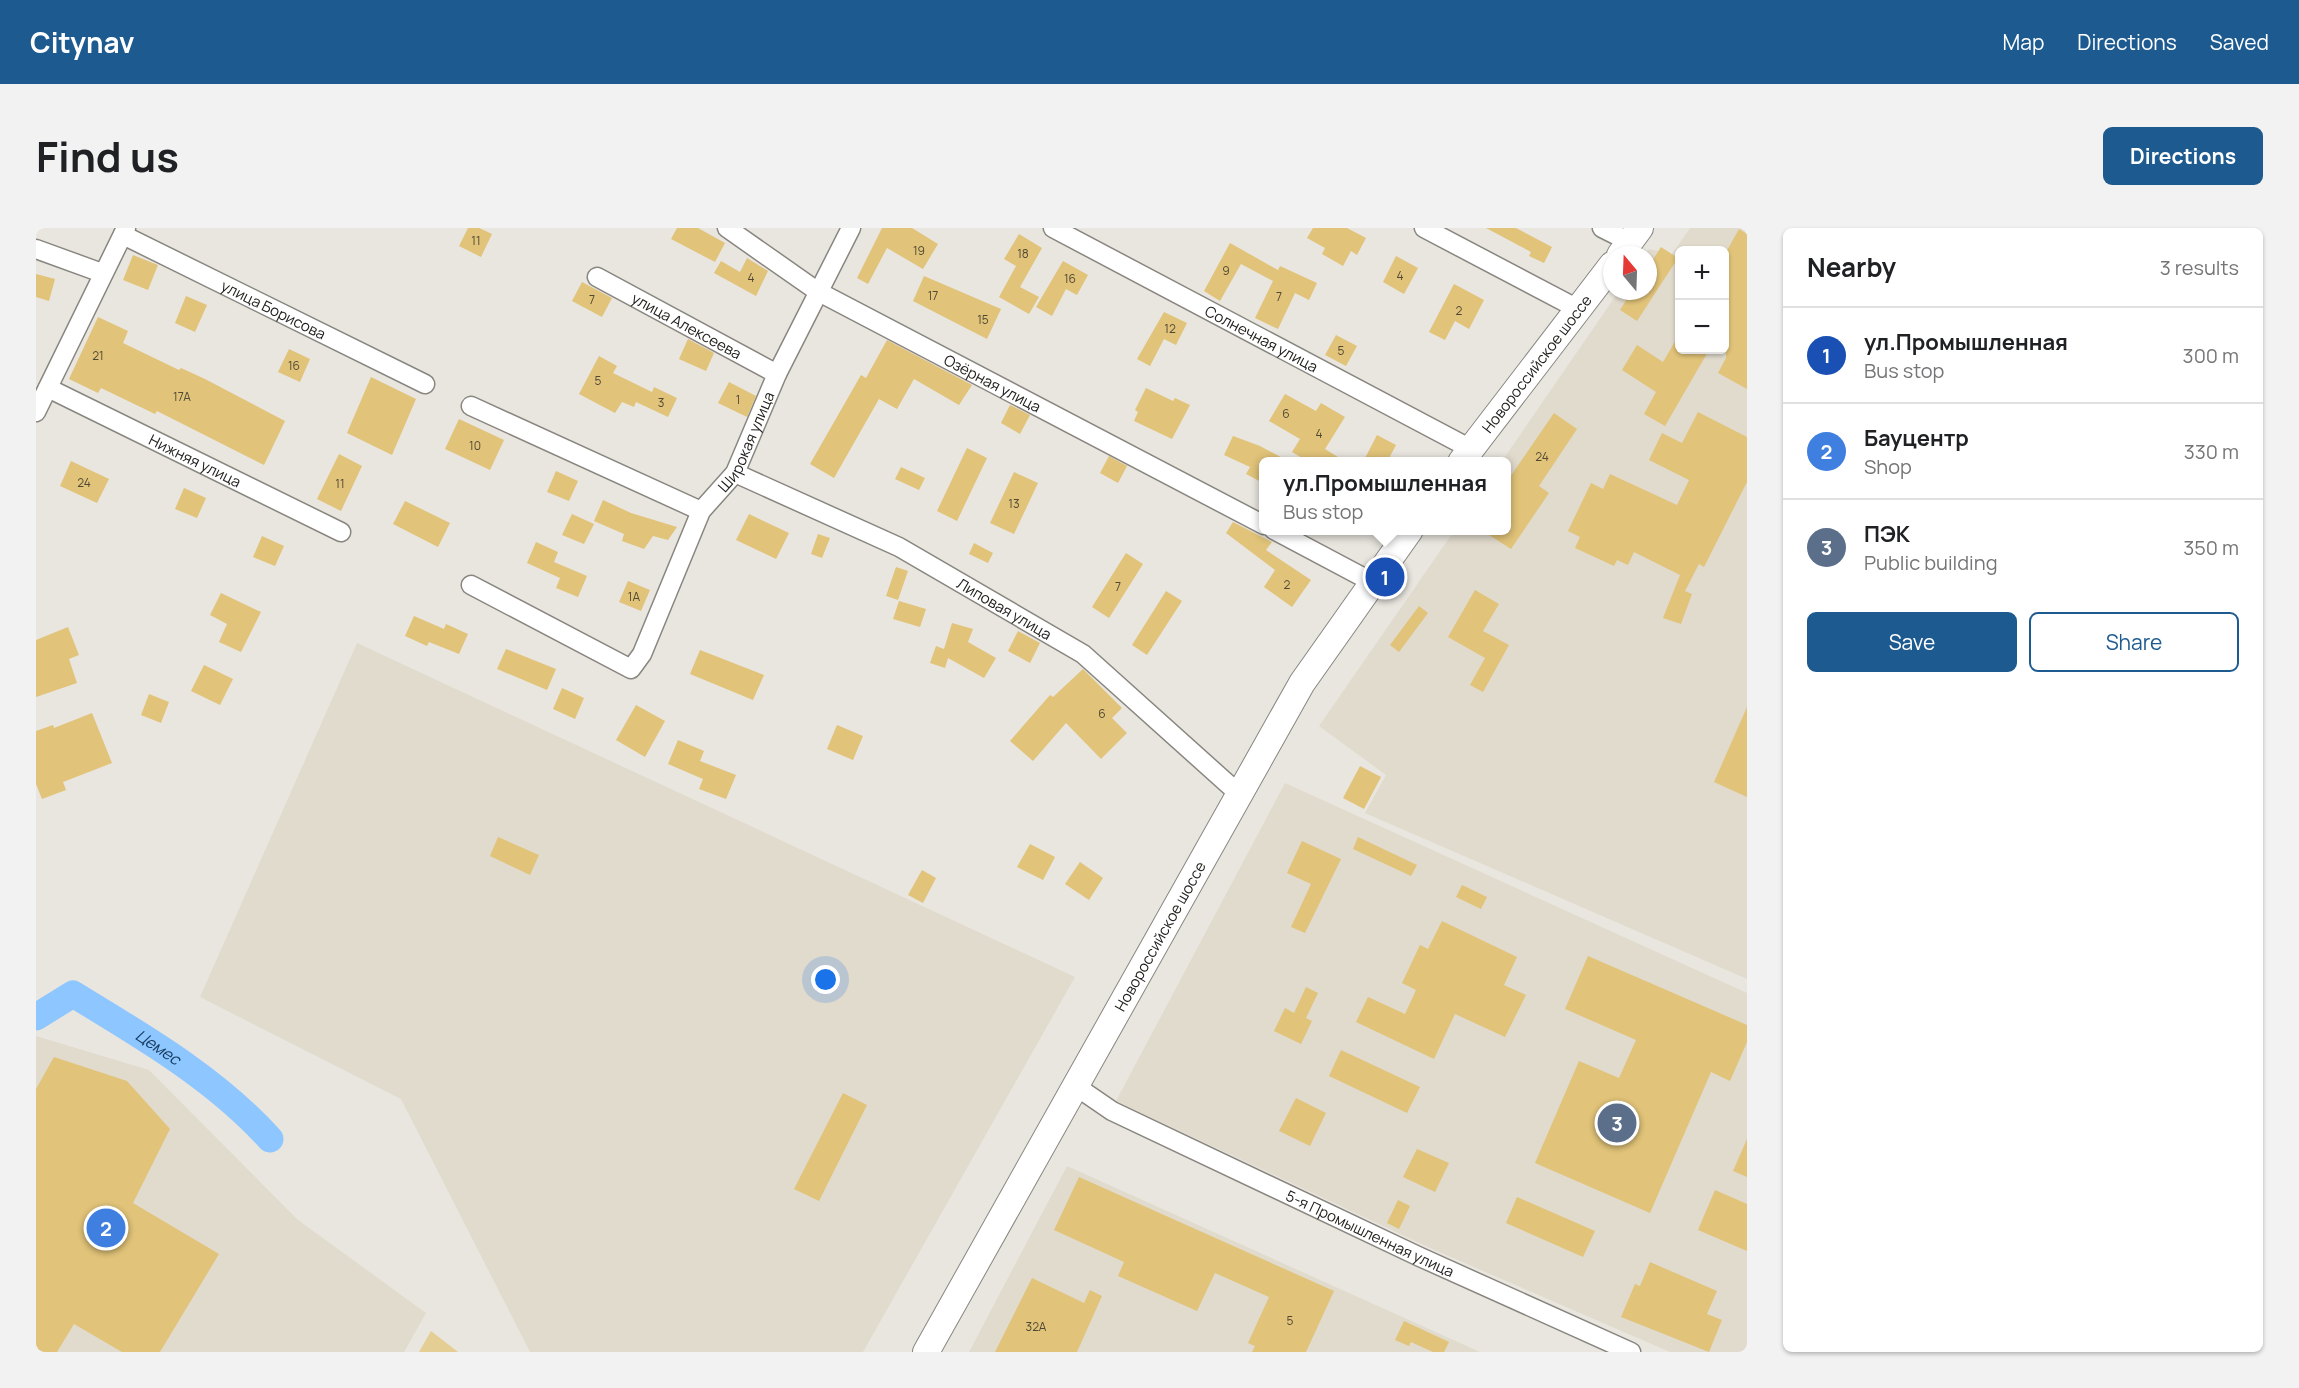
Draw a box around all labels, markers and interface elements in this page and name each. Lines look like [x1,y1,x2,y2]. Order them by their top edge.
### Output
text: Citynav [30,23,134,61]
text: Map [2003,28,2044,56]
text: Directions [2077,28,2177,56]
text: Saved [2210,28,2269,56]
text: Find us [36,127,179,185]
button: Directions [2103,127,2263,185]
house number: 11 [471,232,481,249]
house number: 19 [913,242,925,259]
house number: 18 [1017,245,1029,262]
north arrow [1603,246,1657,300]
map controls [1675,246,1729,354]
button: + [1675,246,1729,300]
text: Nearby [1807,249,1896,285]
text: 3 results [2160,254,2239,281]
house number: 9 [1222,262,1230,279]
house number: 4 [1396,267,1404,284]
house number: 4 [747,269,755,286]
house number: 16 [1064,270,1076,287]
street label: улица Борисова [218,275,329,344]
street label: улица Алексеева [628,287,745,364]
house number: 17 [928,287,938,304]
house number: 7 [1276,288,1282,305]
street label: Новороссийское шоссе [1477,290,1596,437]
house number: 7 [589,291,595,308]
street label: Солнечная улица [1201,300,1322,377]
button: − [1675,300,1729,354]
house number: 2 [1456,302,1463,319]
house number: 15 [977,311,989,328]
house number: 12 [1164,320,1176,337]
text: ул.Промышленная [1864,327,2068,357]
house number: 5 [1338,342,1345,359]
text: 1 [1822,342,1831,369]
text: 300 m [2183,342,2239,369]
house number: 21 [92,347,104,364]
street label: Озёрная улица [940,349,1045,417]
house number: 16 [288,357,300,374]
text: Bus stop [1864,357,1944,384]
house number: 5 [595,372,602,389]
house number: 17А [173,388,191,405]
street label: Широкая улица [713,388,779,496]
house number: 1 [736,391,740,408]
house number: 3 [658,394,664,411]
house number: 6 [1282,405,1290,422]
text: Бауцентр [1864,423,1969,453]
house number: 4 [1315,425,1323,442]
street label: Нижняя улица [146,429,245,492]
house number: 10 [469,437,481,454]
text: 2 [1821,438,1832,465]
text: 330 m [2184,438,2239,465]
house number: 24 [1535,448,1549,465]
text: Shop [1864,453,1912,480]
popup [1259,457,1511,535]
text: ул.Промышленная [1283,468,1487,498]
house number: 24 [77,474,91,491]
house number: 11 [335,475,345,492]
house number: 13 [1008,495,1020,512]
text: Bus stop [1283,498,1363,525]
text: ПЭК [1864,519,1910,549]
text: 3 [1821,534,1832,561]
text: 350 m [2183,534,2239,561]
text: Public building [1864,549,1998,576]
pin: 1 [1366,554,1404,600]
street label: Липовая улица [953,573,1056,644]
house number: 2 [1284,576,1291,593]
house number: 7 [1115,578,1121,595]
house number: 1А [628,588,641,605]
button: Save [1807,612,2017,672]
button: Share [2029,612,2239,672]
house number: 6 [1098,705,1106,722]
street label: Новороссийское шоссе [1109,857,1210,1015]
your location [811,965,840,994]
water label: Цемес [131,1024,186,1071]
pin: 3 [1598,1100,1636,1146]
street label: 5-я Промышленная улица [1283,1185,1458,1282]
pin: 2 [86,1206,126,1250]
house number: 5 [1287,1312,1294,1329]
house number: 32А [1026,1318,1047,1335]

